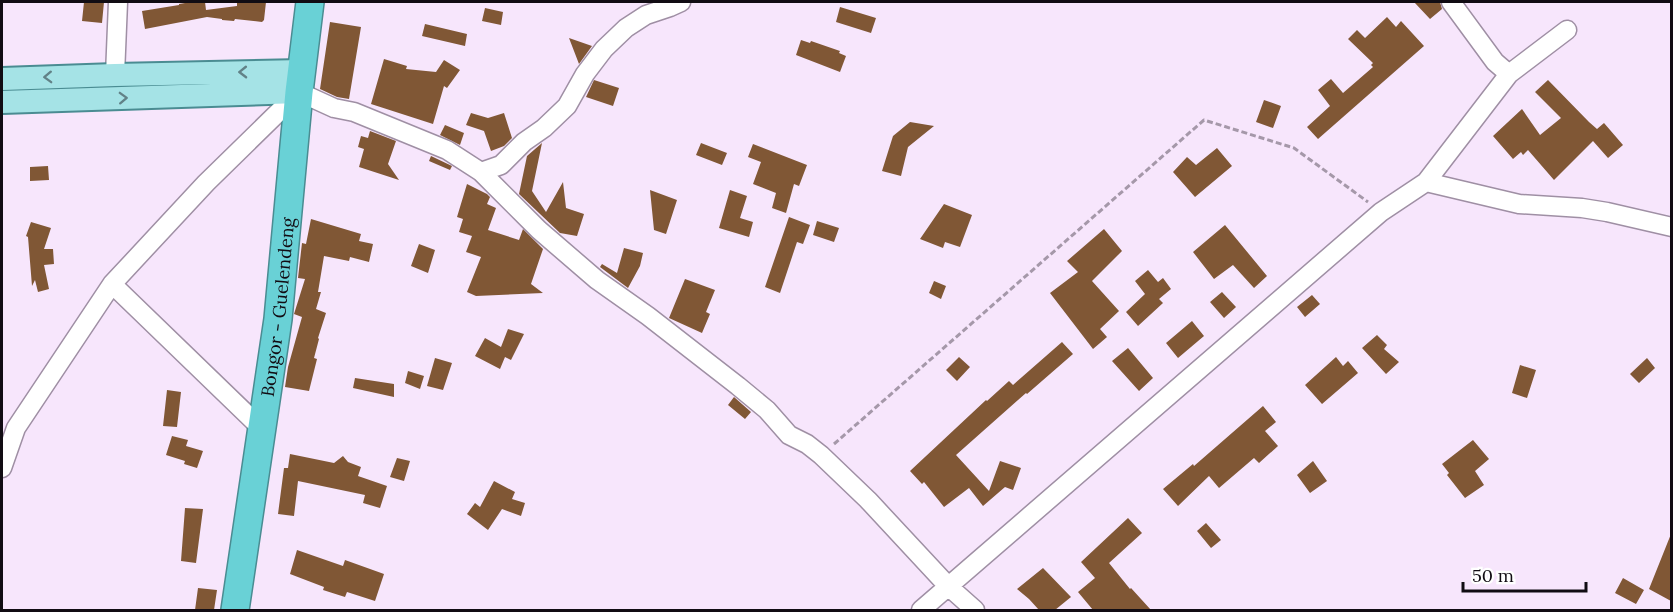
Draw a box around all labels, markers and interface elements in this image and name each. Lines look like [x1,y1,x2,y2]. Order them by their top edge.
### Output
one-way arrow [239,66,248,78]
one-way arrow [44,71,53,83]
one-way arrow [118,92,127,105]
street label: Bongor - Guelendeng [255,215,299,398]
scale bar [1463,555,1586,593]
text: 50 m [1472,564,1514,587]

